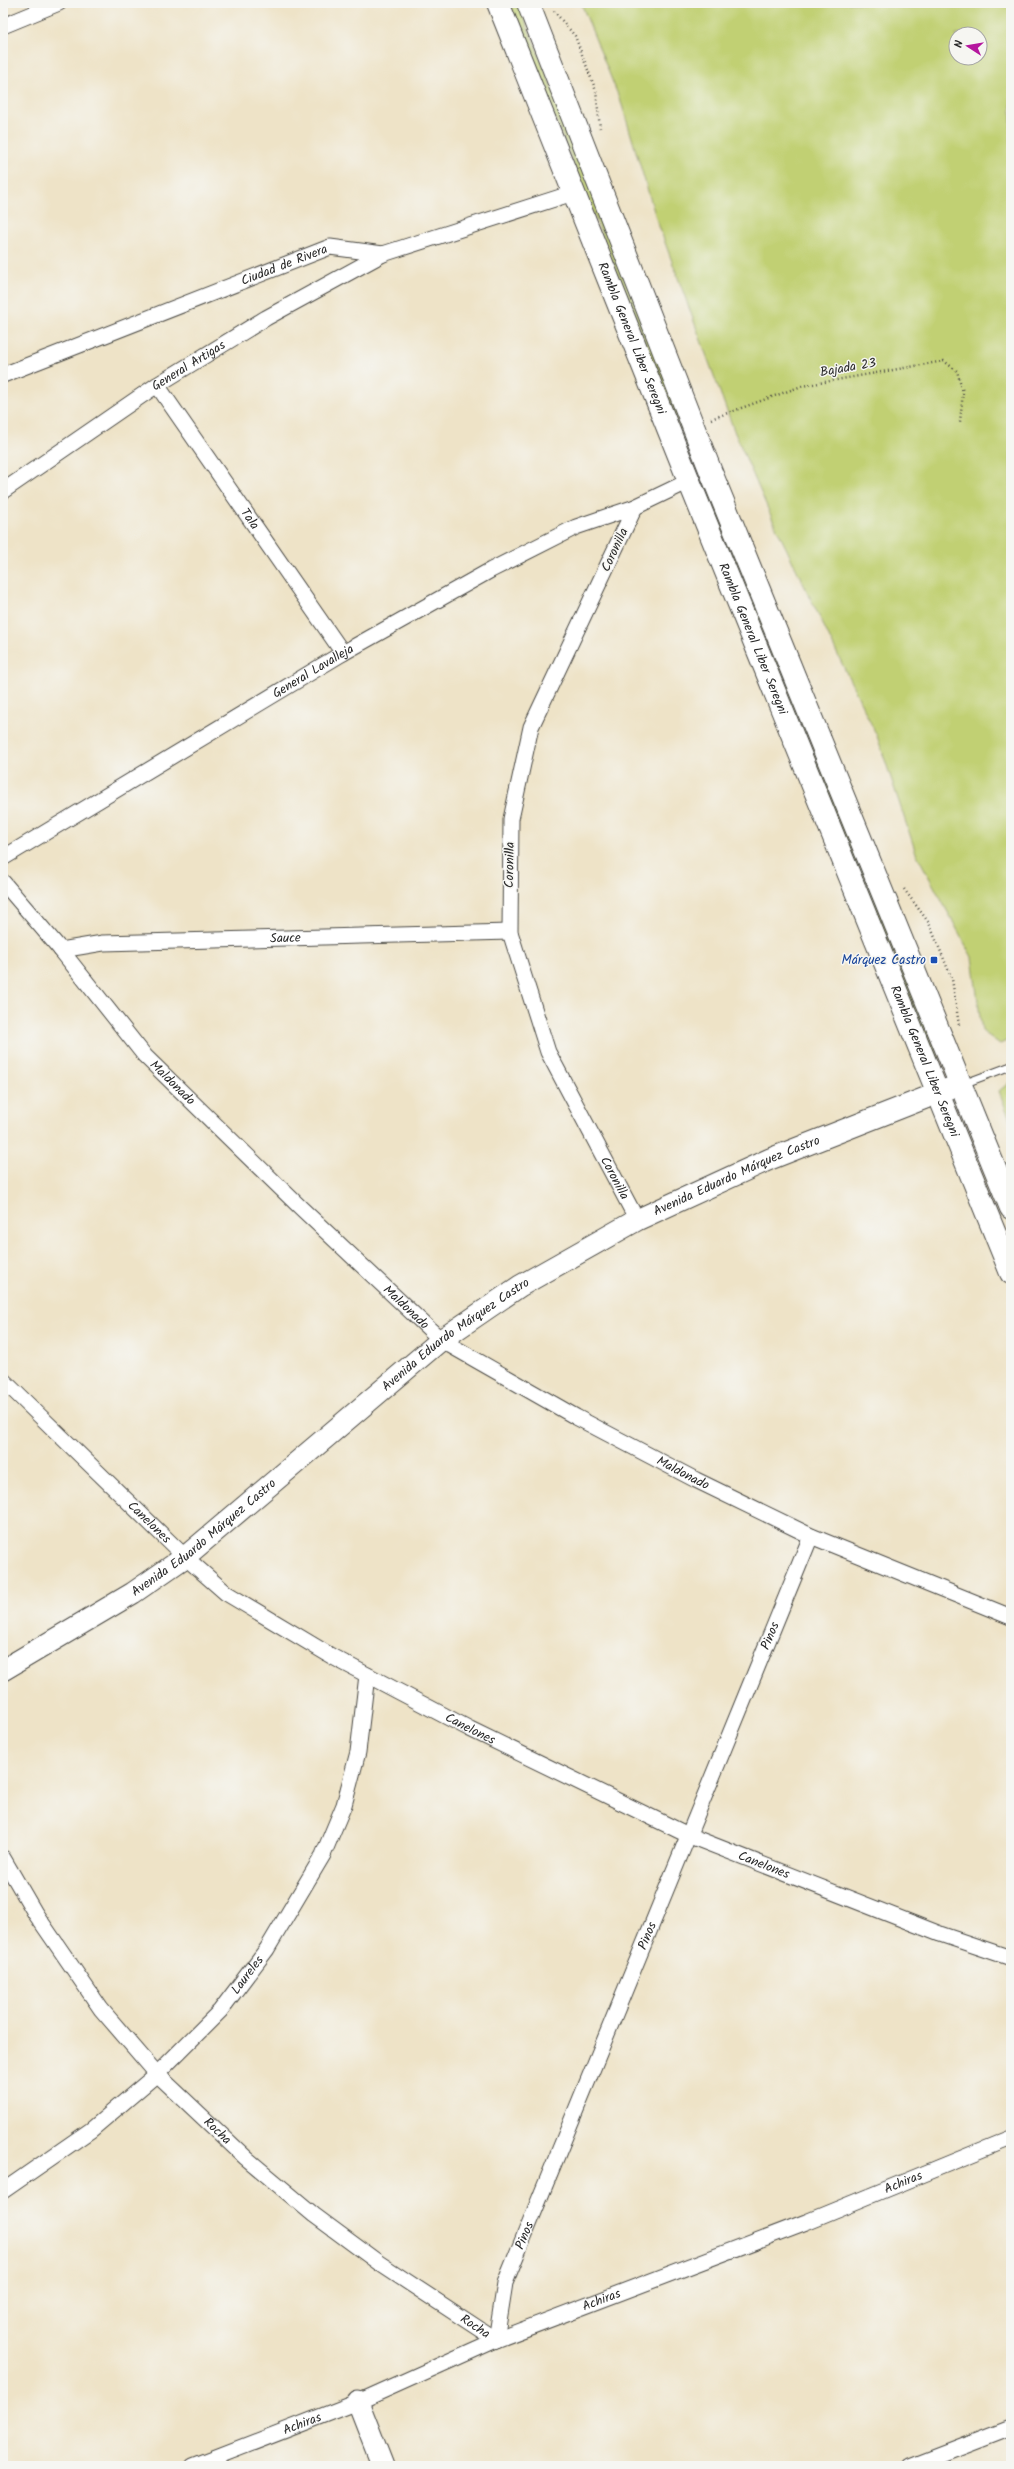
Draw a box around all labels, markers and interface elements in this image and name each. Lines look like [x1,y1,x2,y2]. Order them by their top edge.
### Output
north arrow [948,26,988,66]
text: N [950,39,969,49]
street label: Ciudad de Rivera [238,238,331,291]
street label: Rambla General Liber Seregni [592,259,672,418]
street label: General Artigas [147,335,230,396]
street label: Bajada 23 [818,353,878,383]
street label: Tala [235,504,265,534]
street label: Coronilla [596,525,634,575]
street label: Rambla General Liber Seregni [713,560,794,719]
street label: General Lavalleja [268,638,358,704]
street label: Coronilla [499,842,521,888]
street label: Sauce [270,927,301,949]
place label: Márquez Castro [841,950,926,971]
marker: Márquez Castro [929,955,939,965]
street label: Rambla General Liber Seregni [885,982,966,1141]
street label: Maldonado [145,1055,200,1110]
street label: Avenida Eduardo Márquez Castro [650,1130,823,1222]
street label: Coronilla [595,1153,635,1203]
street label: Avenida Eduardo Márquez Castro [377,1272,534,1397]
street label: Maldonado [378,1280,434,1335]
street label: Maldonado [653,1450,713,1496]
street label: Avenida Eduardo Márquez Castro [127,1473,281,1602]
street label: Canelones [123,1496,176,1549]
street label: Pinos [755,1618,785,1653]
street label: Canelones [441,1707,499,1751]
street label: Canelones [735,1845,793,1885]
street label: Pinos [632,1918,663,1953]
street label: Laureles [226,1951,269,1999]
street label: Rocha [198,2112,236,2150]
street label: Achiras [881,2165,926,2199]
street label: Pinos [509,2218,540,2253]
street label: Achiras [579,2283,624,2317]
street label: Rocha [456,2309,494,2344]
street label: Achiras [280,2407,325,2441]

